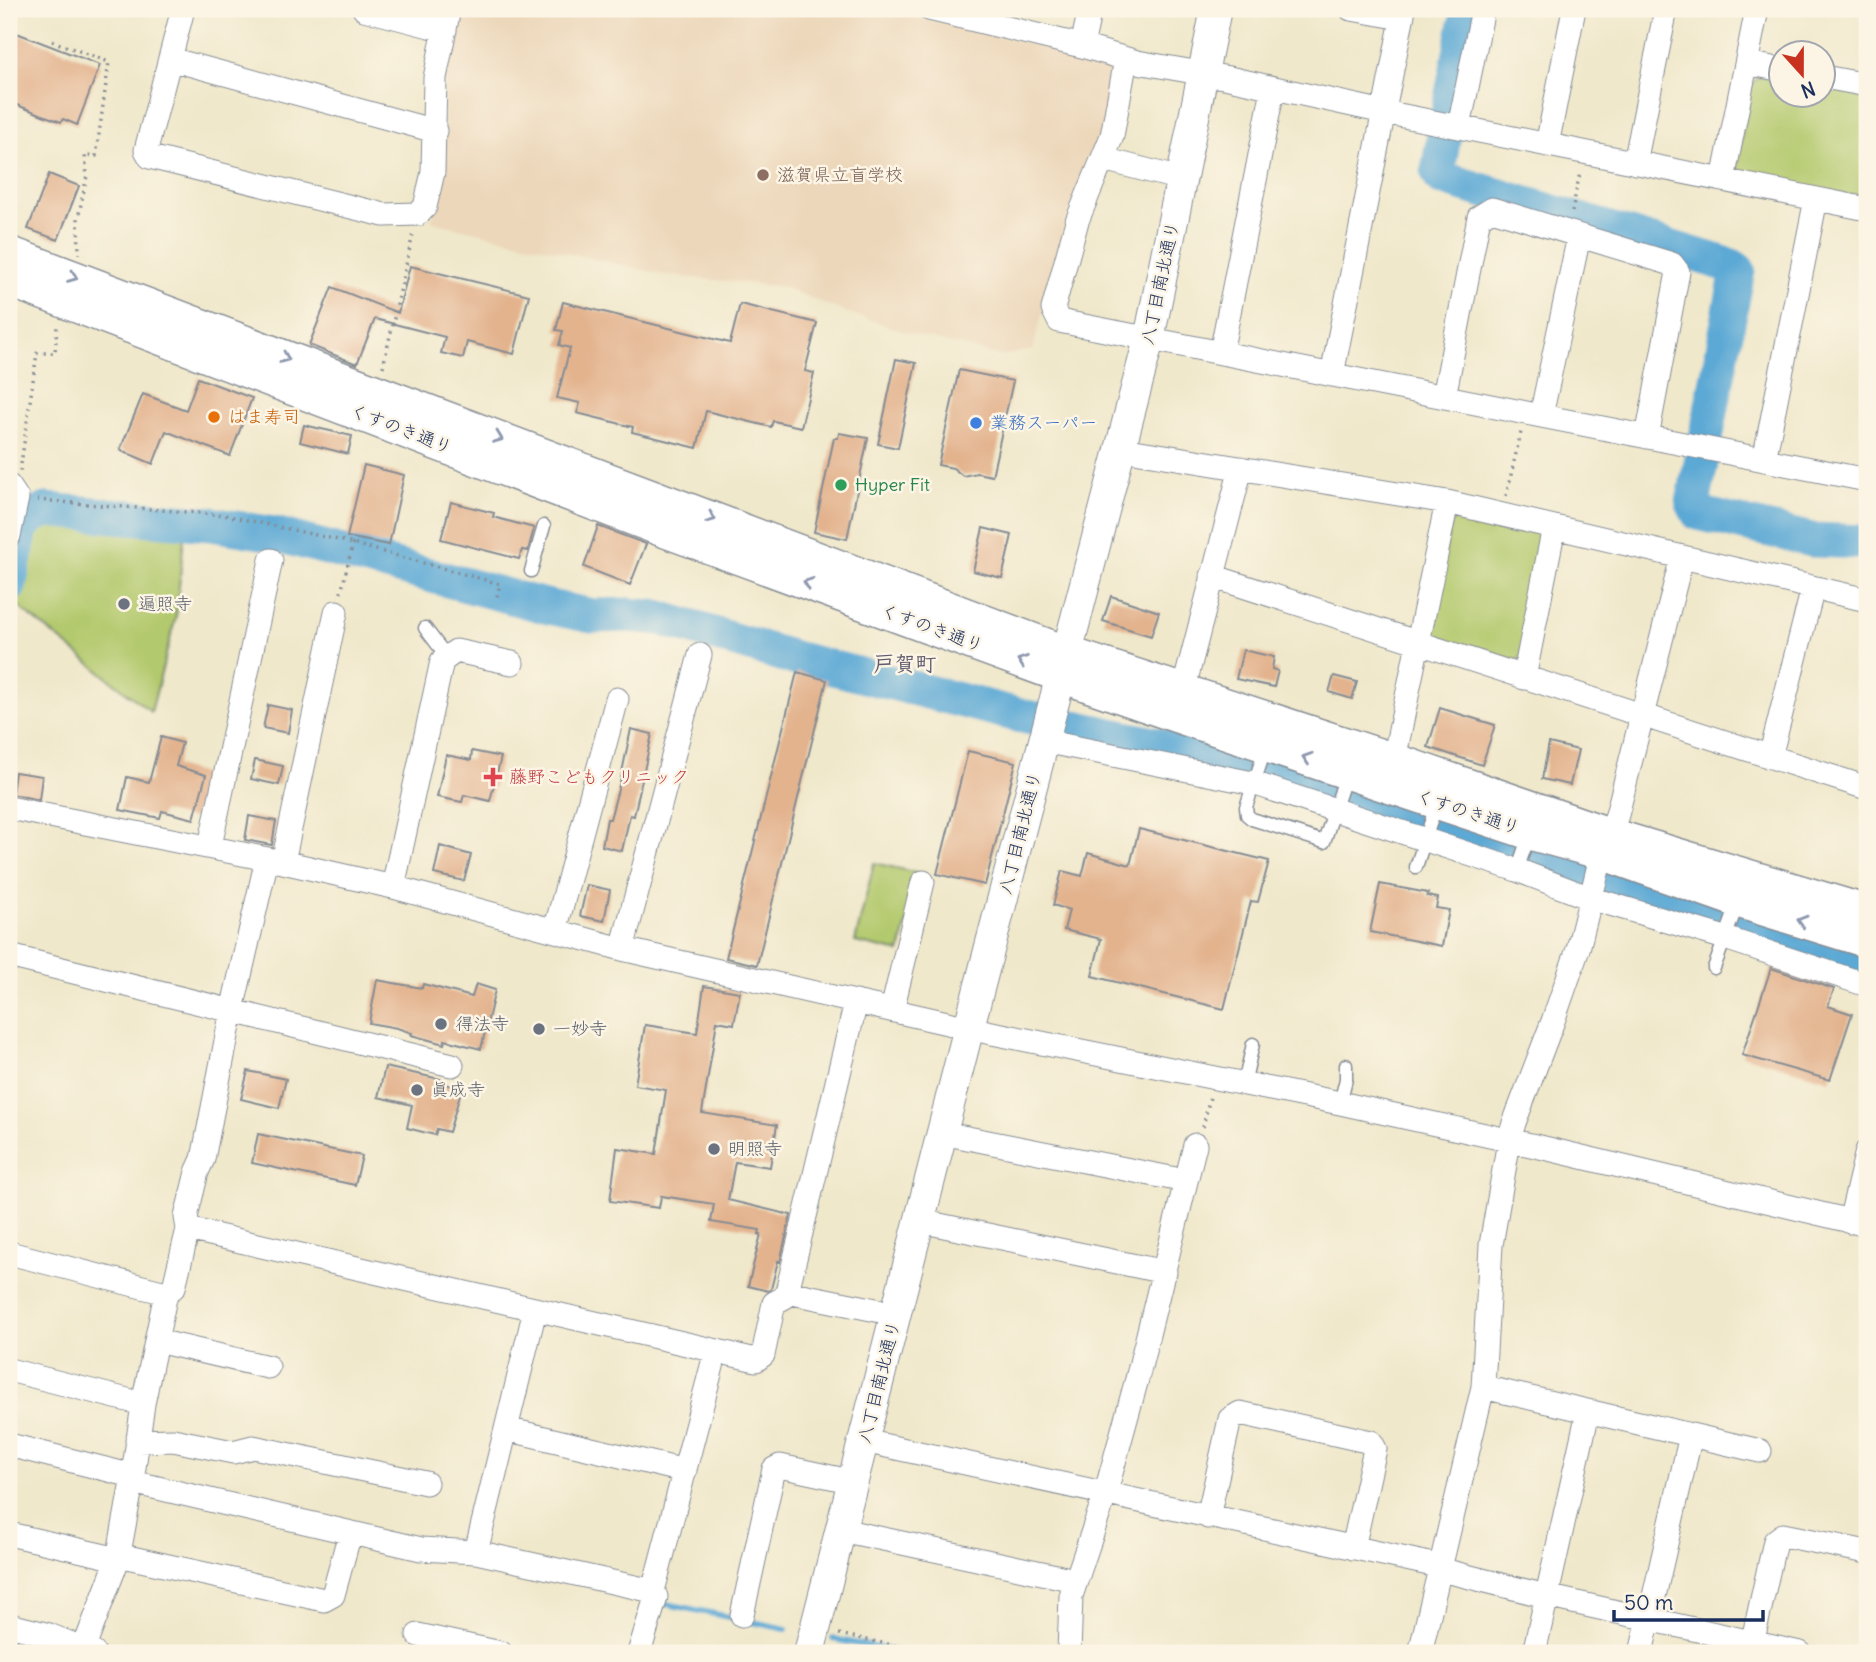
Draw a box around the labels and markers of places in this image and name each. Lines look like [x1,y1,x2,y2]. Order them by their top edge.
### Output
place label: 滋賀県立盲学校 [777,163,903,186]
marker: 滋賀県立盲学校 [755,167,771,183]
place label: はま寿司 [228,405,300,428]
marker: はま寿司 [206,409,222,425]
place label: 業務スーパー [990,411,1097,434]
marker: 業務スーパー [968,415,984,431]
place label: Hyper Fit [855,473,930,496]
marker: Hyper Fit [833,477,849,493]
place label: 遍照寺 [138,592,192,615]
marker: 遍照寺 [116,596,132,612]
place label: 藤野こどもクリニック [509,765,689,788]
marker: 藤野こどもクリニック [483,767,503,787]
place label: 得法寺 [455,1012,509,1035]
marker: 得法寺 [433,1016,449,1032]
place label: 一妙寺 [553,1017,607,1040]
marker: 一妙寺 [531,1021,547,1037]
place label: 眞成寺 [431,1078,485,1101]
marker: 眞成寺 [409,1082,425,1098]
place label: 明照寺 [728,1137,782,1160]
marker: 明照寺 [706,1141,722,1157]

